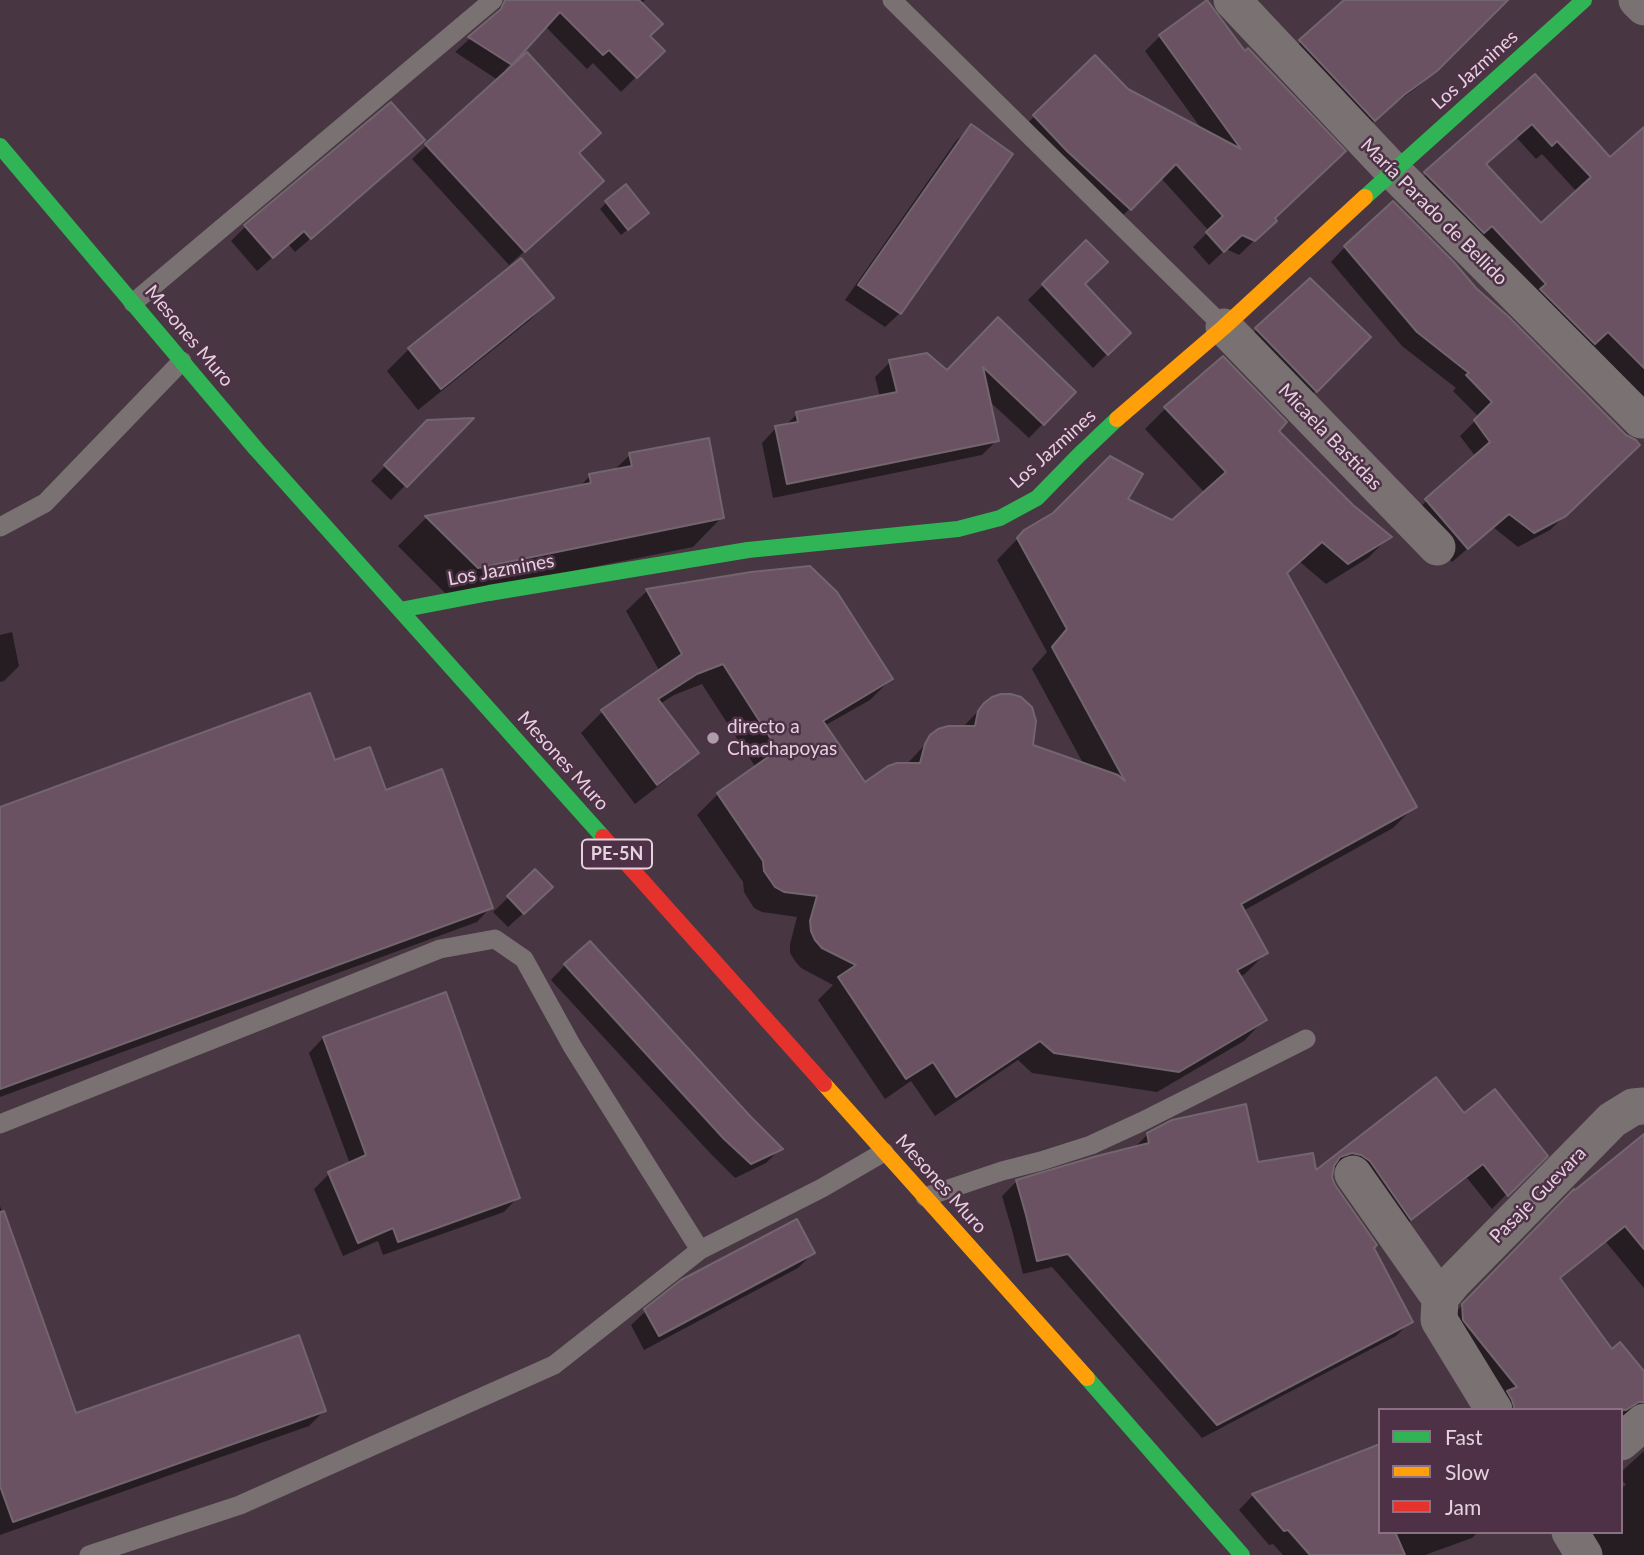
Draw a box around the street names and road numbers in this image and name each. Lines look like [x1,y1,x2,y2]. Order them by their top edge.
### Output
street label: Los Jazmines [1427,26,1523,114]
street label: María Parado de Bellido [1356,134,1512,290]
street label: Mesones Muro [140,281,238,391]
street label: Micaela Bastidas [1273,379,1387,495]
street label: Los Jazmines [1005,405,1101,493]
street label: Los Jazmines [446,549,556,591]
street label: Mesones Muro [513,707,613,815]
road number: PE-5N [582,840,652,868]
street label: Mesones Muro [891,1130,991,1238]
street label: Pasaje Guevara [1485,1142,1591,1248]

